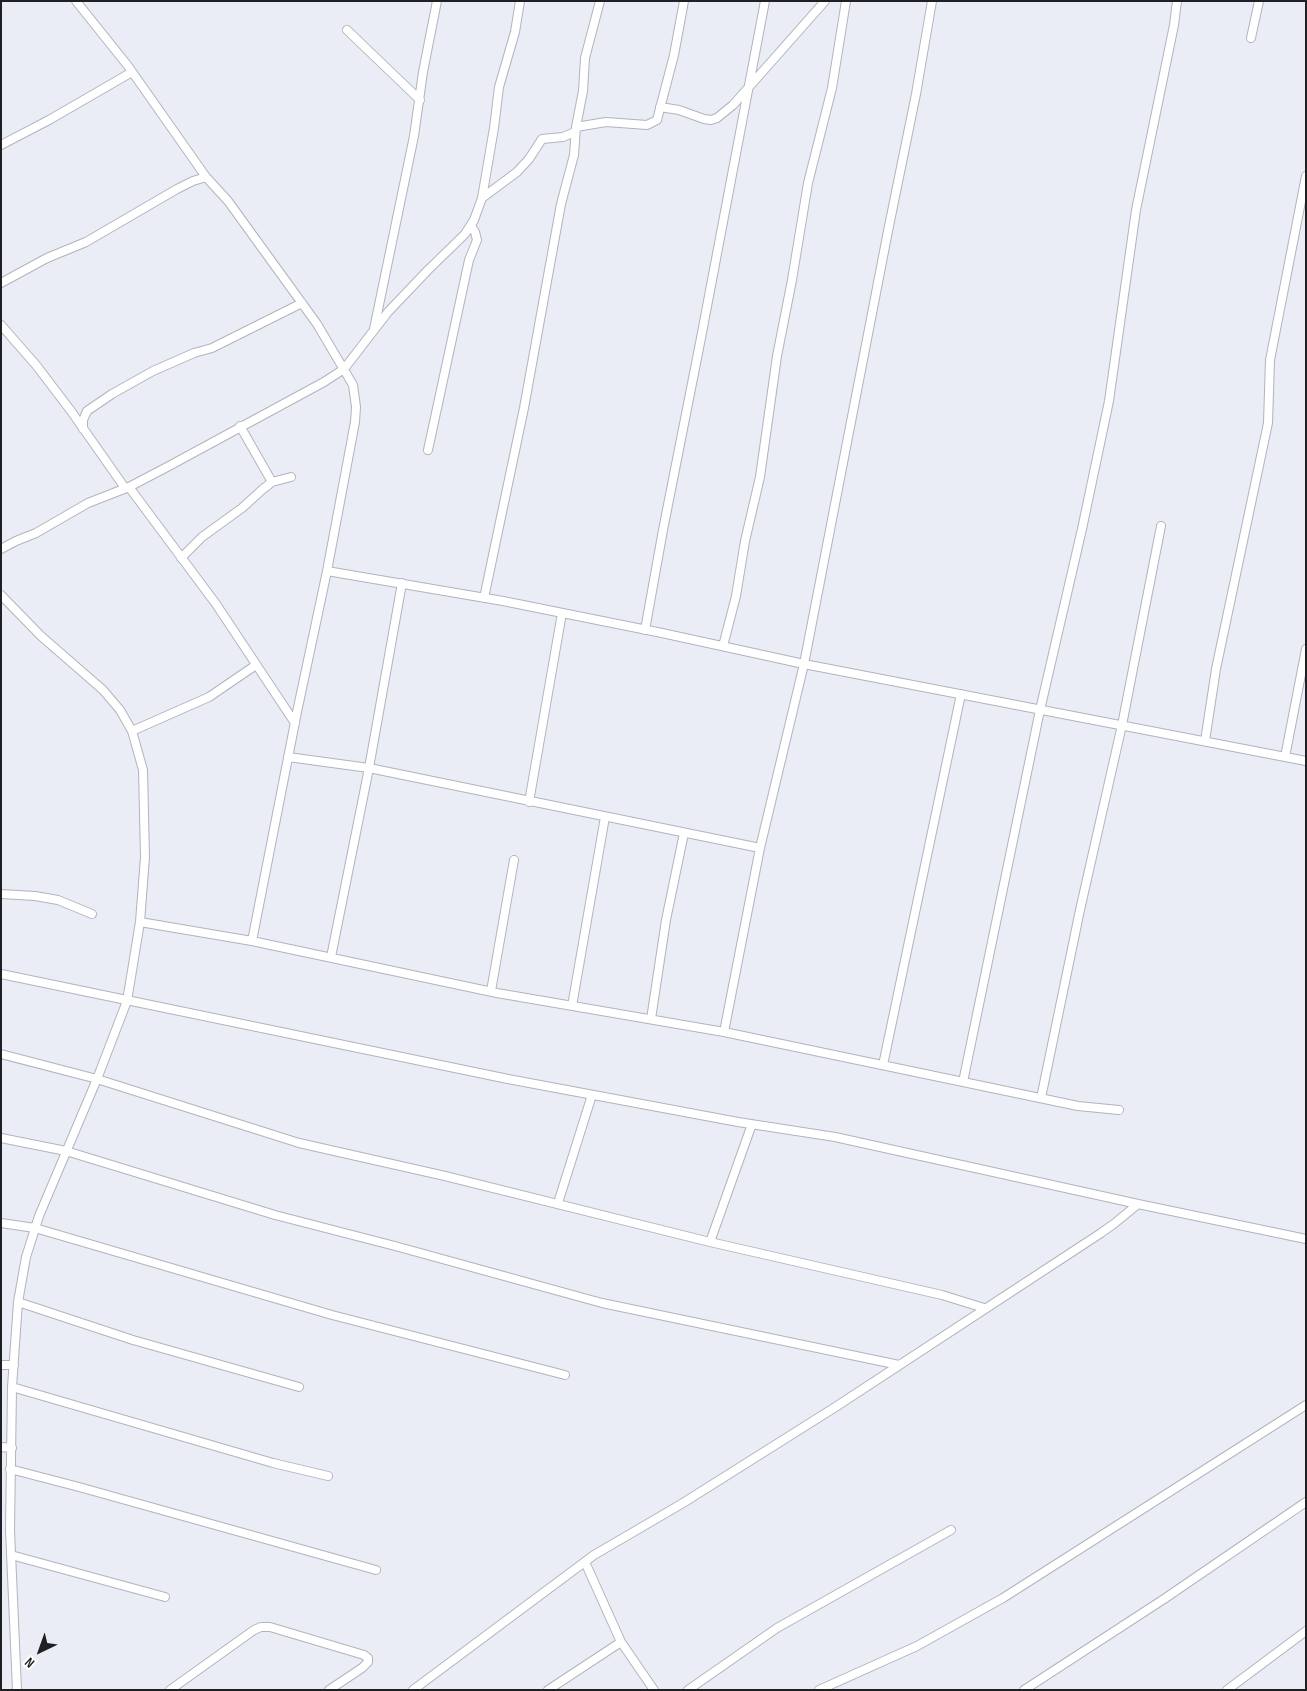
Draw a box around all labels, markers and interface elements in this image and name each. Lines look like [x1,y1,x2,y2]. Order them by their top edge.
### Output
north arrow [15,1626,65,1676]
text: N [21,1654,38,1671]

